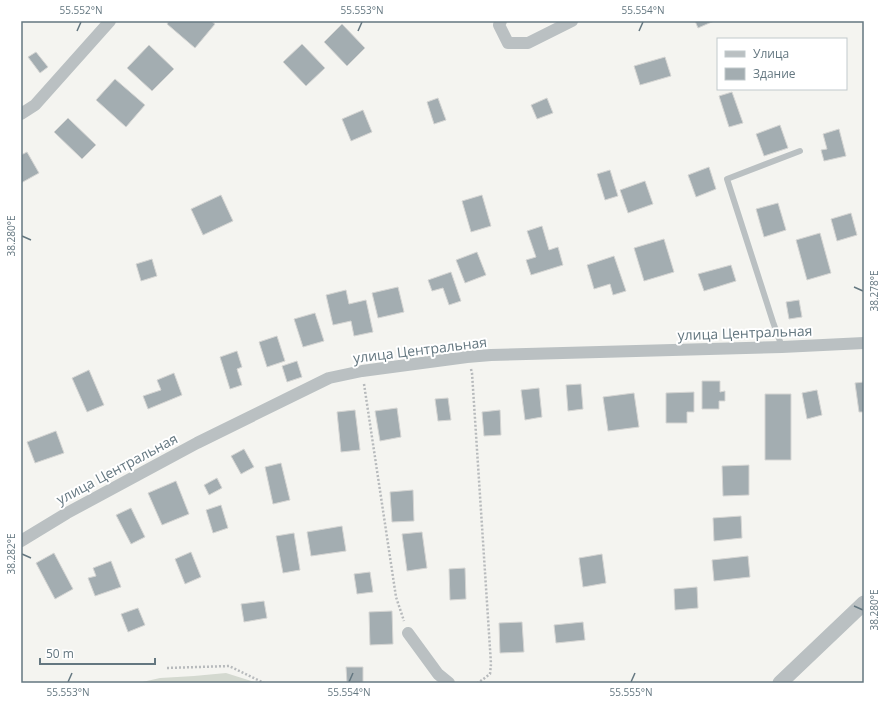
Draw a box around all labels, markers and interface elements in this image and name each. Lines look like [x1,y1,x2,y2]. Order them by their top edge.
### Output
text: 55.552°N [59,3,103,17]
text: 55.553°N [340,3,384,17]
text: 55.554°N [621,3,665,17]
legend [717,38,847,90]
text: Улица [753,45,789,62]
text: Здание [753,65,796,82]
text: 38.280°E [4,215,18,257]
text: 38.278°E [867,270,881,312]
street label: улица Центральная [677,321,813,344]
street label: улица Центральная [352,332,488,367]
street label: улица Центральная [53,429,181,509]
text: 38.282°E [4,533,18,575]
text: 38.280°E [867,589,881,631]
scale bar [40,640,155,666]
text: 50 m [46,645,74,662]
text: 55.553°N [46,685,90,699]
text: 55.554°N [327,685,371,699]
text: 55.555°N [609,685,653,699]

